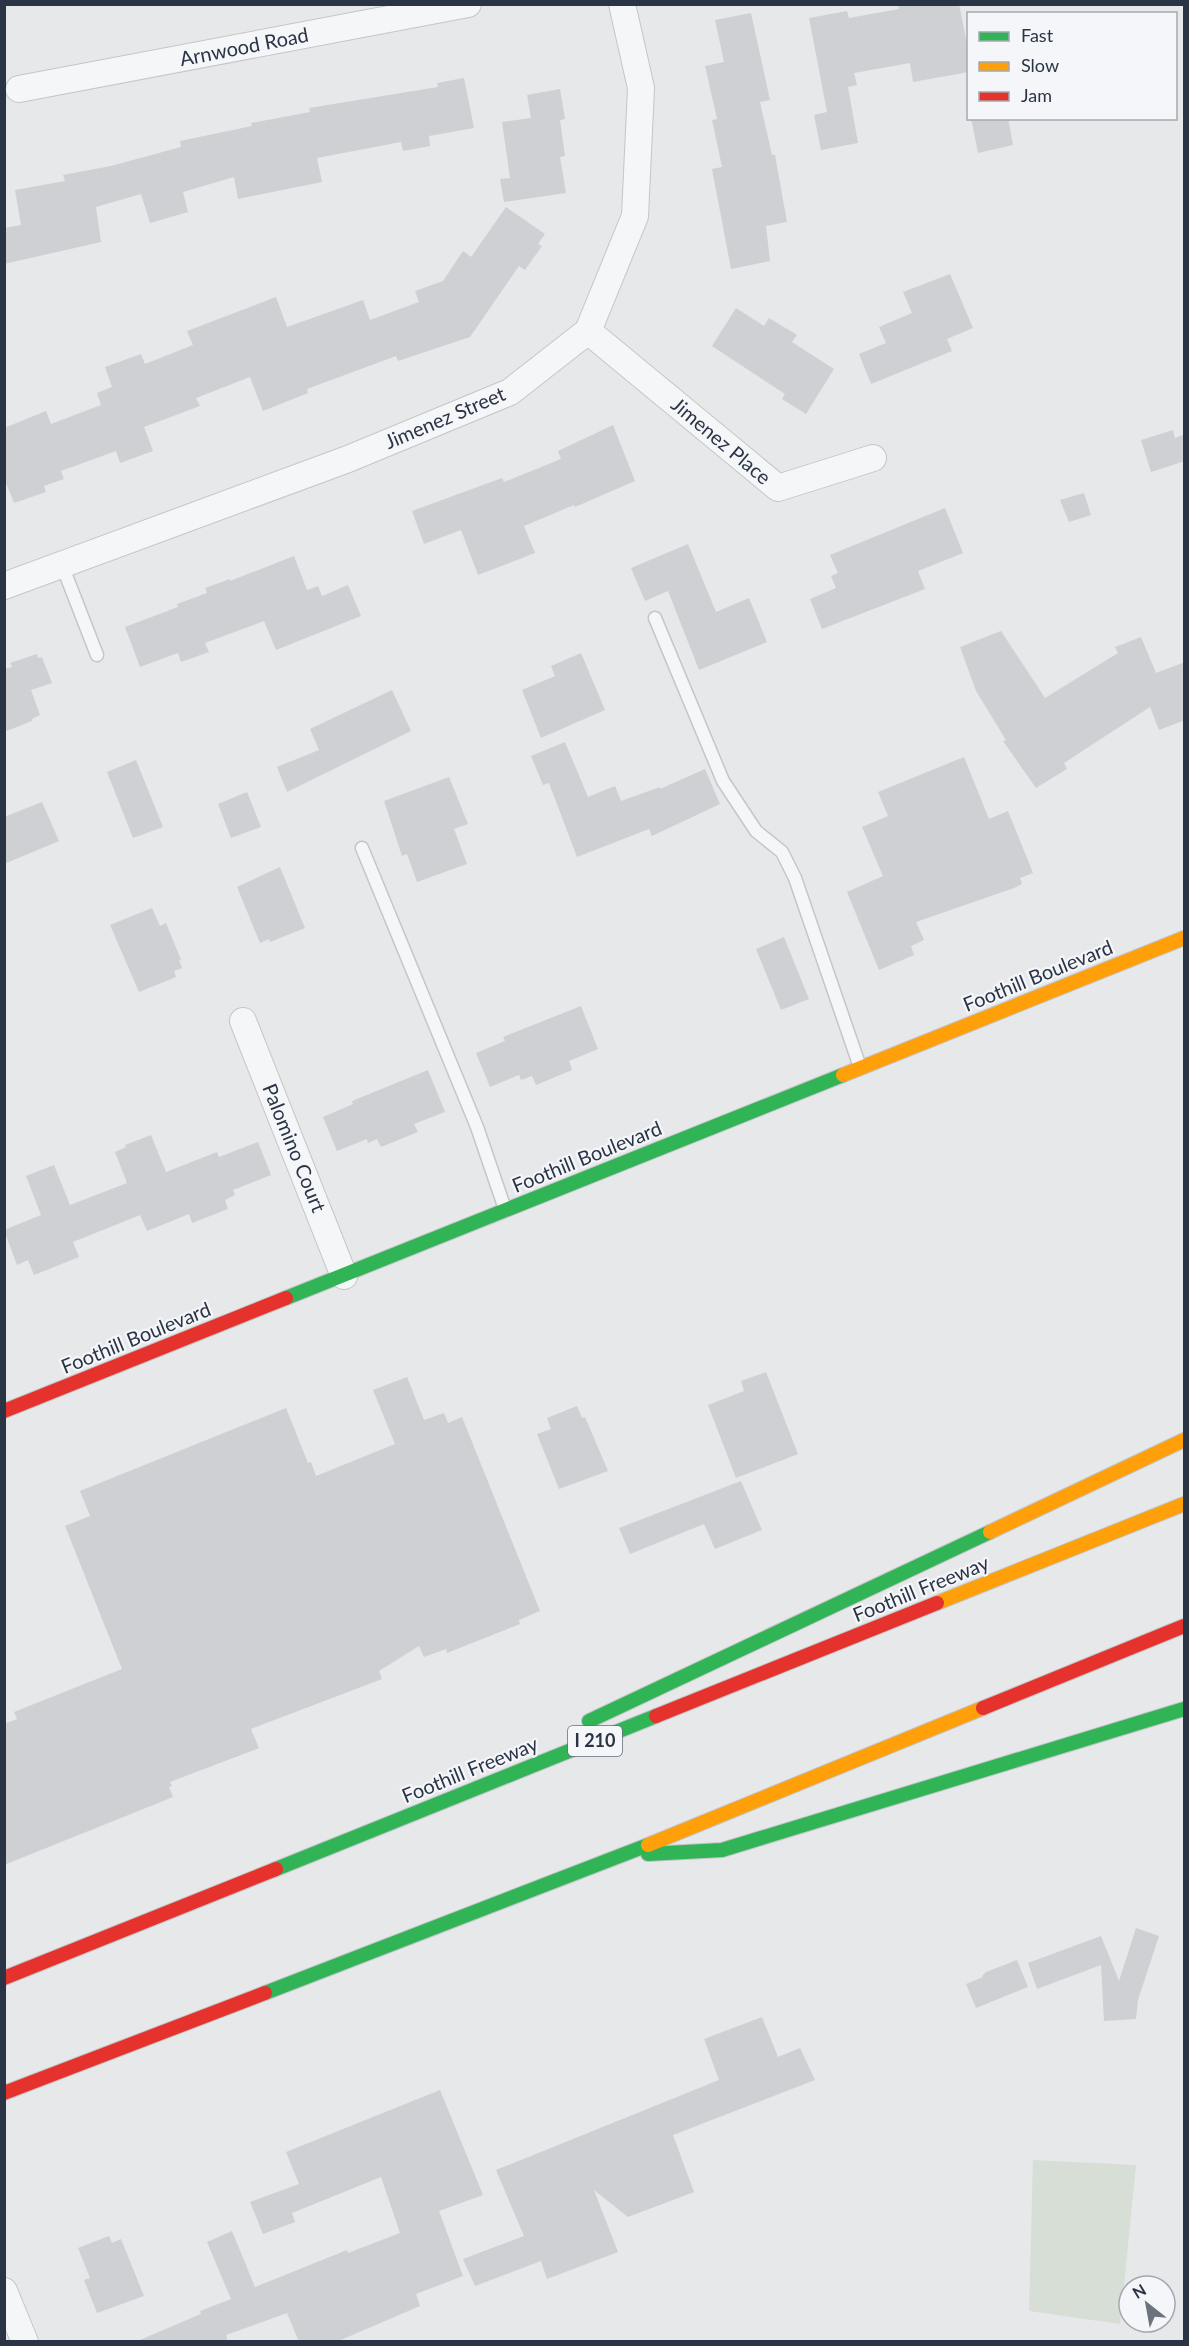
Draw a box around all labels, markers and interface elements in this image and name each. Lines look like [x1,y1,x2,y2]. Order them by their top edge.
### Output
legend [967,12,1177,120]
street label: Arnwood Road [177,22,310,70]
text: Fast [1021,24,1054,46]
text: Slow [1021,54,1059,76]
text: Jam [1021,84,1052,106]
street label: Jimenez Street [381,381,509,453]
street label: Jimenez Place [667,392,776,489]
street label: Foothill Boulevard [959,934,1116,1016]
street label: Palomino Court [258,1080,332,1215]
street label: Foothill Boulevard [508,1115,665,1197]
street label: Foothill Boulevard [57,1296,214,1378]
street label: Foothill Freeway [849,1550,993,1626]
road number: I 210 [568,1726,622,1756]
street label: Foothill Freeway [398,1731,542,1807]
north arrow [1117,2274,1177,2334]
text: N [1129,2279,1149,2302]

